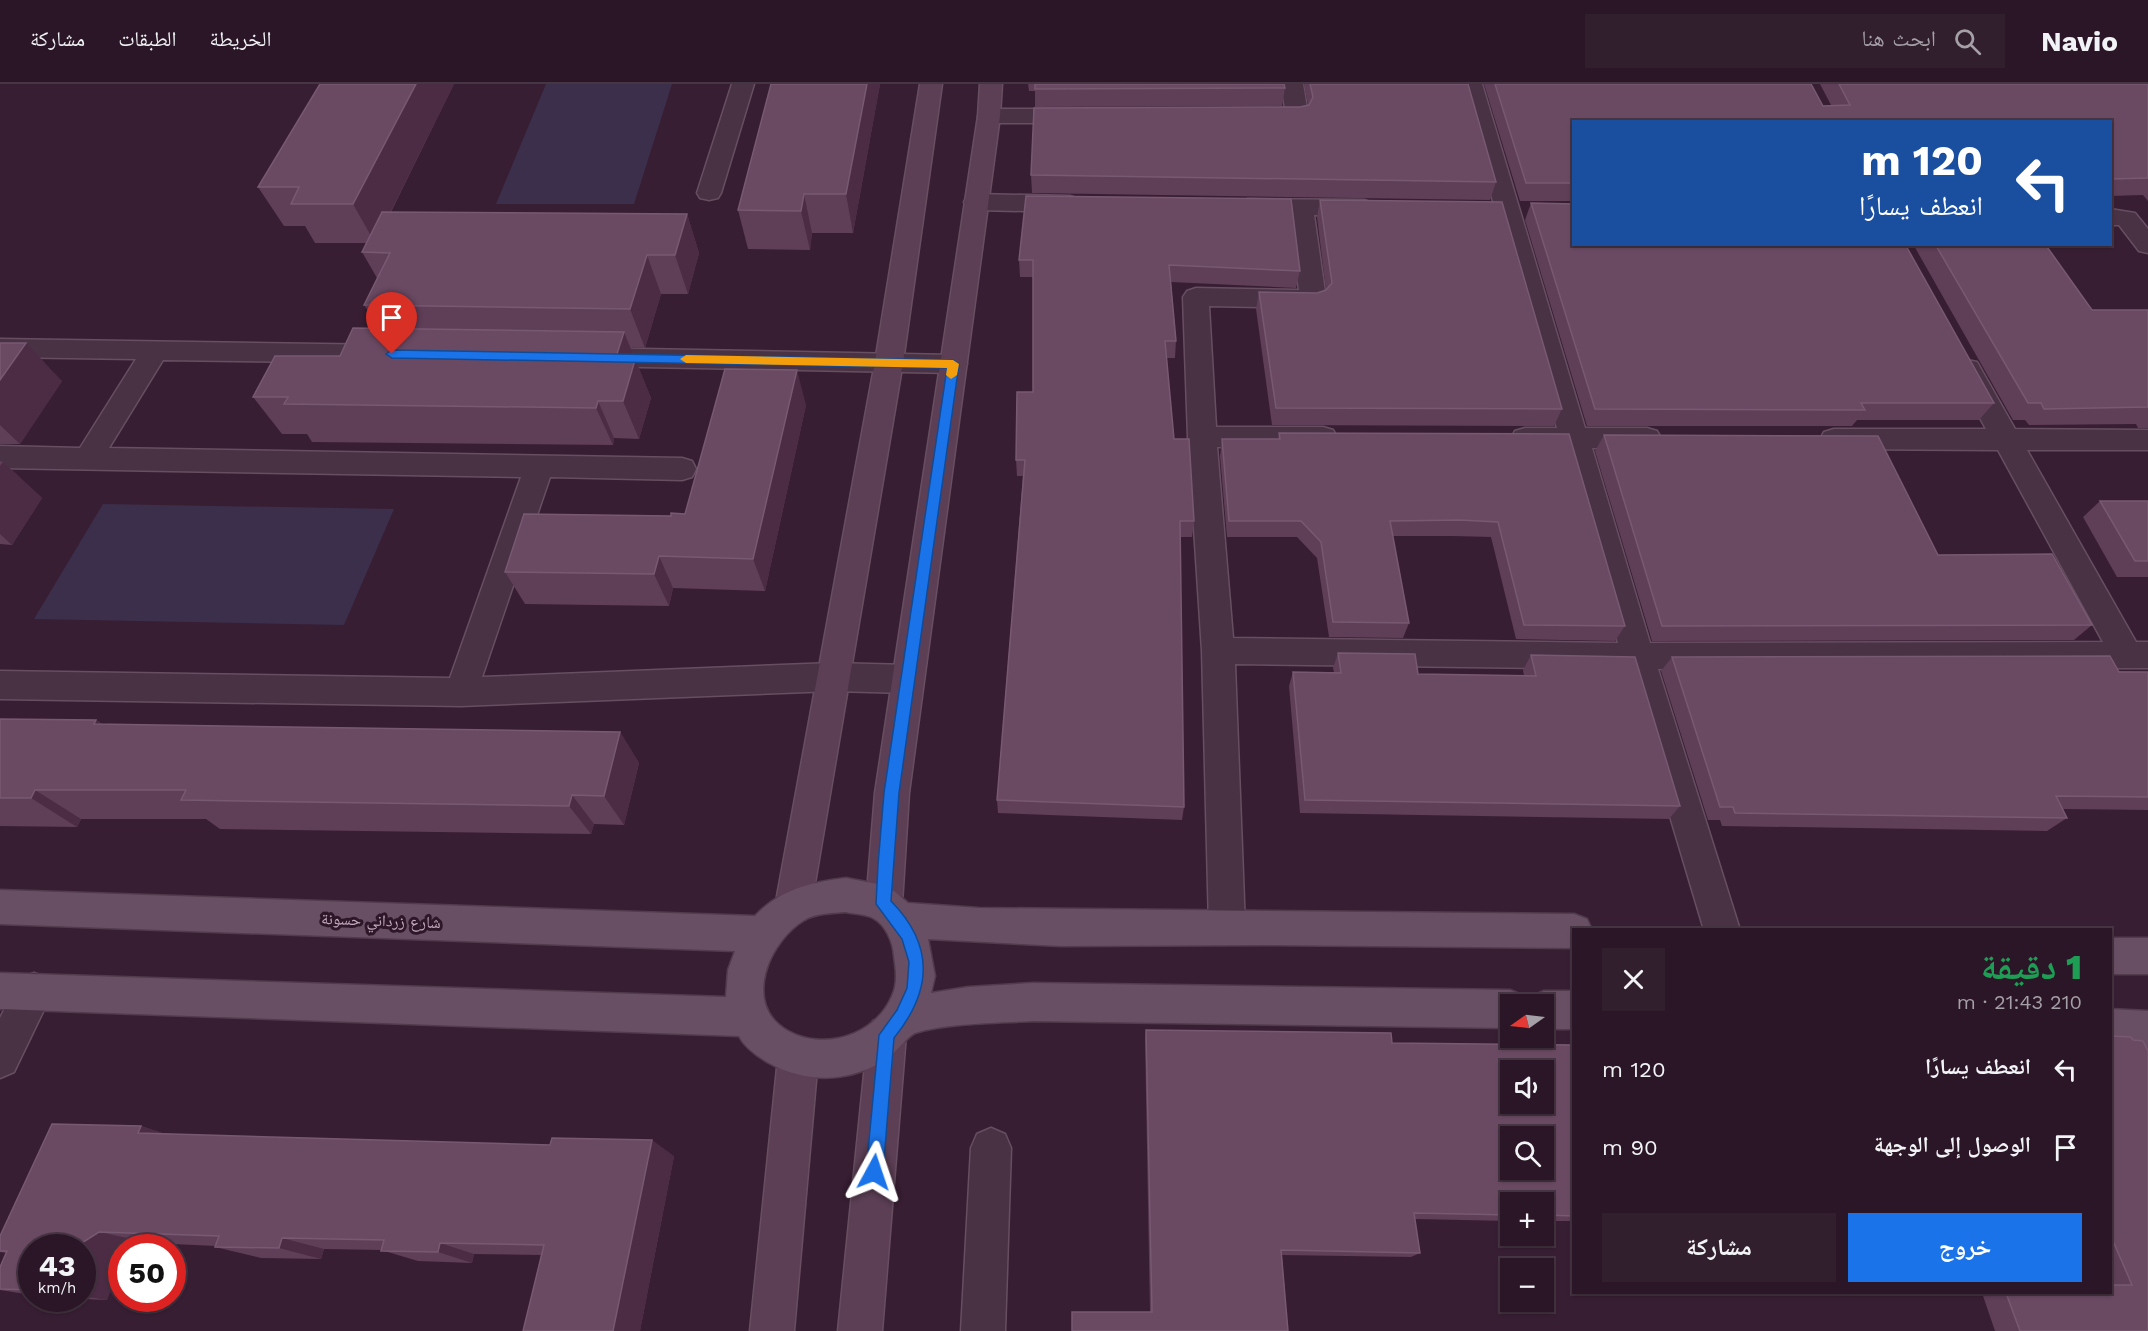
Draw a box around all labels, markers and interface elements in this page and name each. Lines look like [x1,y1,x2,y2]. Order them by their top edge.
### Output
search box [1585,14,2005,68]
icon: search [1951,25,1984,58]
text: Navio [2041,25,2118,58]
text: مشاركة [30,26,85,51]
text: الطبقات [118,26,177,51]
text: الخريطة [210,26,271,51]
text: ابحث هنا [1861,26,1936,51]
text: 120 m [1861,136,1983,185]
icon: left [2004,144,2082,222]
text: انعطف يسارًا [1859,190,1983,222]
pin [366,292,417,354]
icon: arrive [375,301,408,334]
street label: شارع زرداني حسونة [321,909,441,935]
text: 1 دقيقة [1981,946,2082,988]
button: close [1602,948,1665,1011]
text: 210 m · 21:43 [1957,990,2082,1014]
north arrow [1500,994,1554,1048]
map controls [1500,994,1554,1312]
icon: left [2049,1053,2082,1086]
text: انعطف يسارًا [1925,1054,2031,1079]
text: 120 m [1602,1057,1666,1082]
button: sound [1500,1060,1554,1114]
button: search [1500,1126,1554,1180]
icon: arrive [2049,1131,2082,1164]
text: الوصول إلى الوجهة [1874,1132,2031,1157]
text: 90 m [1602,1135,1658,1160]
position arrow [842,1140,906,1204]
button: + [1500,1192,1554,1246]
button: مشاركة [1602,1213,1836,1282]
button: خروج [1848,1213,2082,1282]
speed limit sign: 50 [108,1234,186,1312]
text: 43 [38,1248,76,1283]
button: − [1500,1258,1554,1312]
text: km/h [38,1279,76,1297]

